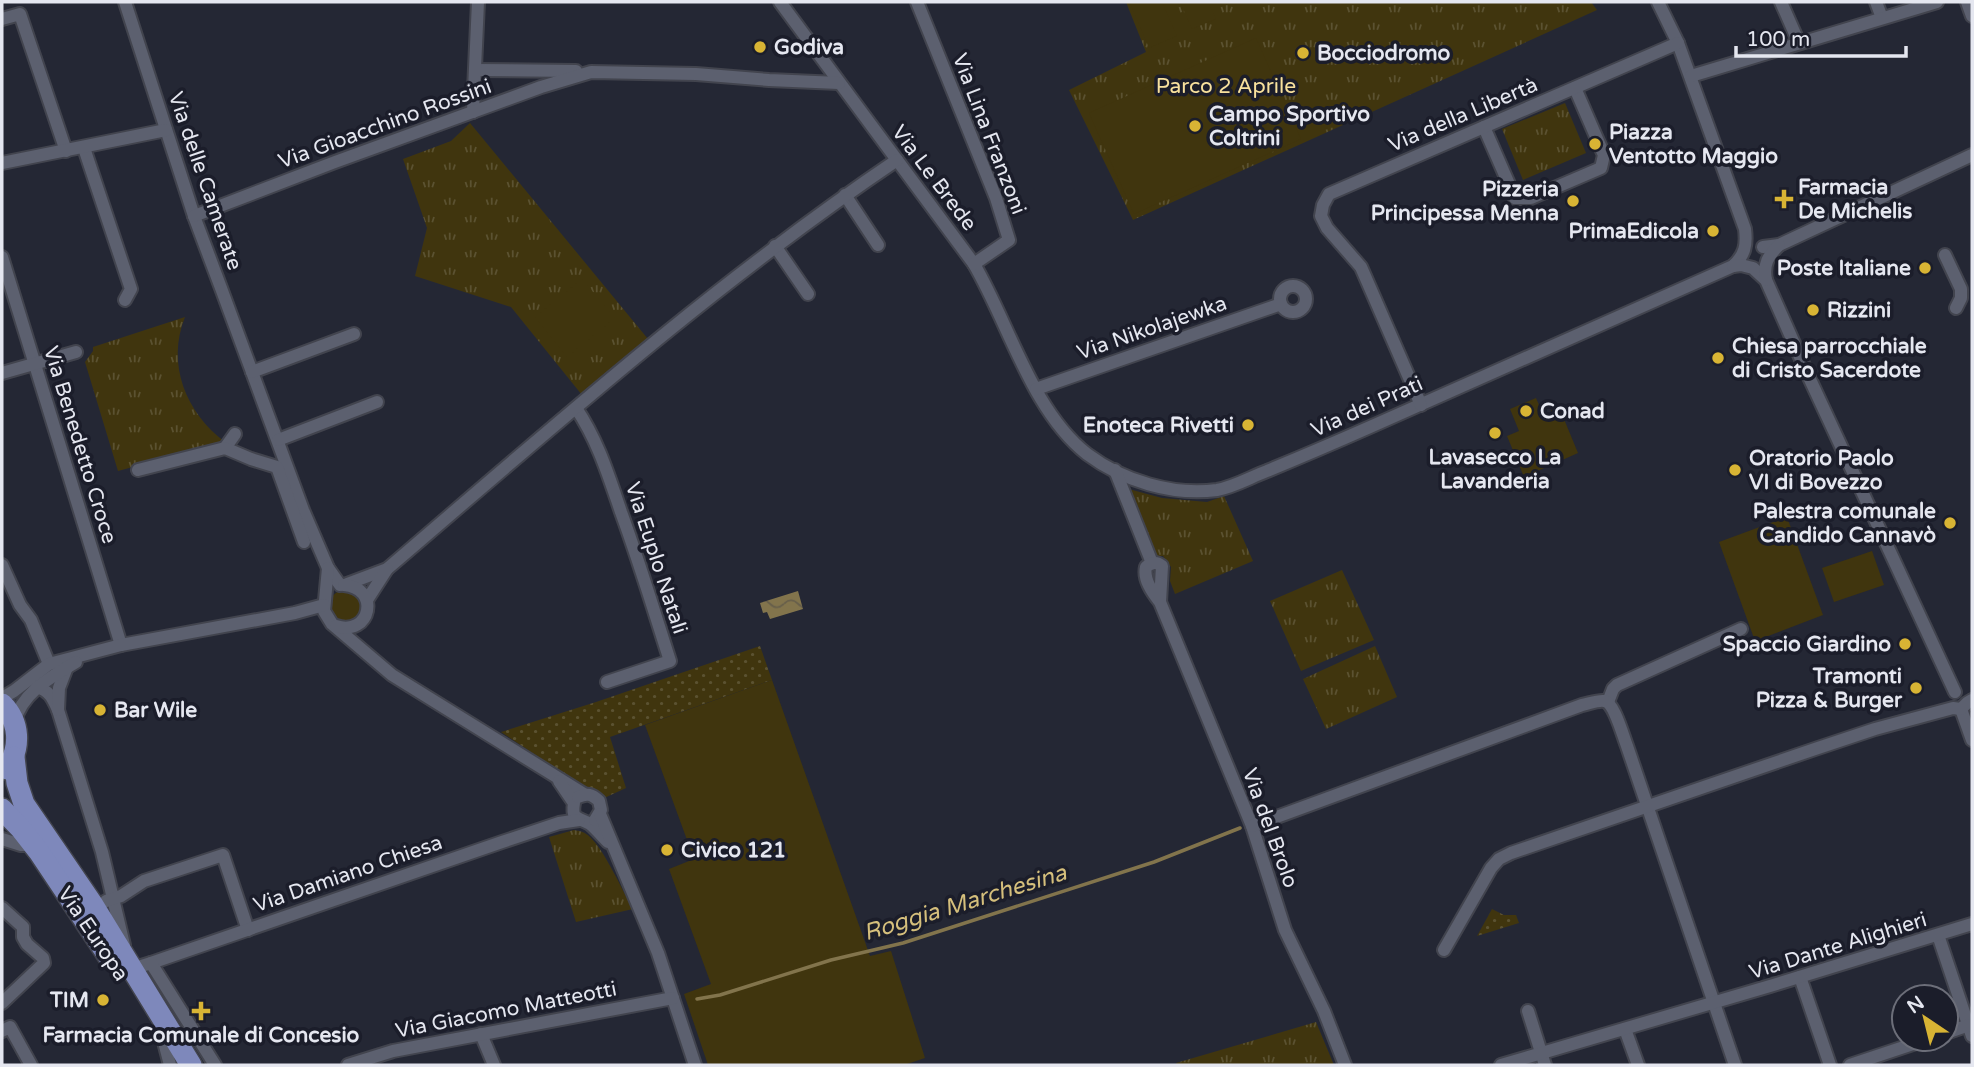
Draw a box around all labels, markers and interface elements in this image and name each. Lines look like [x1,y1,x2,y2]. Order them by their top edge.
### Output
scale bar [1736,14,1906,58]
text: 100 m [1746,27,1810,52]
place label: Godiva [774,35,844,60]
marker: Godiva [752,39,768,55]
place label: Bocciodromo [1317,41,1451,66]
marker: Bocciodromo [1295,45,1311,61]
street label: Via Lina Franzoni [947,50,1031,218]
street label: Via della Libertà [1384,72,1542,158]
street label: Via Gioacchino Rossini [275,74,495,174]
park label: Parco 2 Aprile [1156,74,1296,99]
street label: Via delle Camerate [163,89,247,273]
place label: Campo Sportivo Coltrini [1209,102,1370,151]
marker: Campo Sportivo Coltrini [1187,118,1203,134]
street label: Via Le Brede [886,120,982,236]
place label: Piazza Ventotto Maggio [1609,120,1778,169]
marker: Piazza Ventotto Maggio [1587,136,1603,152]
place label: Farmacia De Michelis [1798,175,1912,224]
place label: Pizzeria Principessa Menna [1371,177,1559,226]
marker: Farmacia De Michelis [1776,191,1792,207]
marker: Pizzeria Principessa Menna [1565,193,1581,209]
place label: PrimaEdicola [1569,219,1699,244]
marker: PrimaEdicola [1705,223,1721,239]
place label: Poste Italiane [1777,256,1911,281]
marker: Poste Italiane [1917,260,1933,276]
street label: Via Nikolajewka [1074,291,1230,365]
place label: Rizzini [1827,298,1891,323]
marker: Rizzini [1805,302,1821,318]
place label: Chiesa parrocchiale di Cristo Sacerdote [1732,334,1927,383]
street label: Via Benedetto Croce [38,343,122,547]
marker: Chiesa parrocchiale di Cristo Sacerdote [1710,350,1726,366]
street label: Via dei Prati [1307,371,1427,443]
place label: Conad [1540,399,1605,424]
marker: Conad [1518,403,1534,419]
place label: Enoteca Rivetti [1083,413,1234,438]
marker: Enoteca Rivetti [1240,417,1256,433]
marker: Lavasecco La Lavanderia [1487,425,1503,441]
place label: Lavasecco La Lavanderia [1429,445,1561,494]
place label: Oratorio Paolo VI di Bovezzo [1749,446,1894,495]
marker: Oratorio Paolo VI di Bovezzo [1727,462,1743,478]
street label: Via Euplo Natali [620,479,692,637]
place label: Palestra comunale Candido Cannavò [1753,499,1936,548]
marker: Palestra comunale Candido Cannavò [1942,515,1958,531]
place label: Spaccio Giardino [1723,632,1891,657]
marker: Spaccio Giardino [1897,636,1913,652]
place label: Tramonti Pizza & Burger [1756,664,1903,713]
marker: Tramonti Pizza & Burger [1908,680,1924,696]
place label: Bar Wile [114,698,197,723]
marker: Bar Wile [92,702,108,718]
street label: Via del Brolo [1237,765,1303,891]
street label: Via Damiano Chiesa [250,830,446,918]
place label: Civico 121 [681,838,786,863]
marker: Civico 121 [659,842,675,858]
water label: Roggia Marchesina [860,859,1071,947]
street label: Via Europa [52,882,134,986]
street label: Via Dante Alighieri [1746,907,1930,985]
street label: Via Giacomo Matteotti [393,976,619,1044]
north arrow [1890,983,1960,1053]
place label: TIM [49,988,89,1013]
marker: TIM [95,992,111,1008]
text: N [1903,992,1928,1018]
marker: Farmacia Comunale di Concesio [193,1003,209,1019]
place label: Farmacia Comunale di Concesio [43,1023,360,1048]

